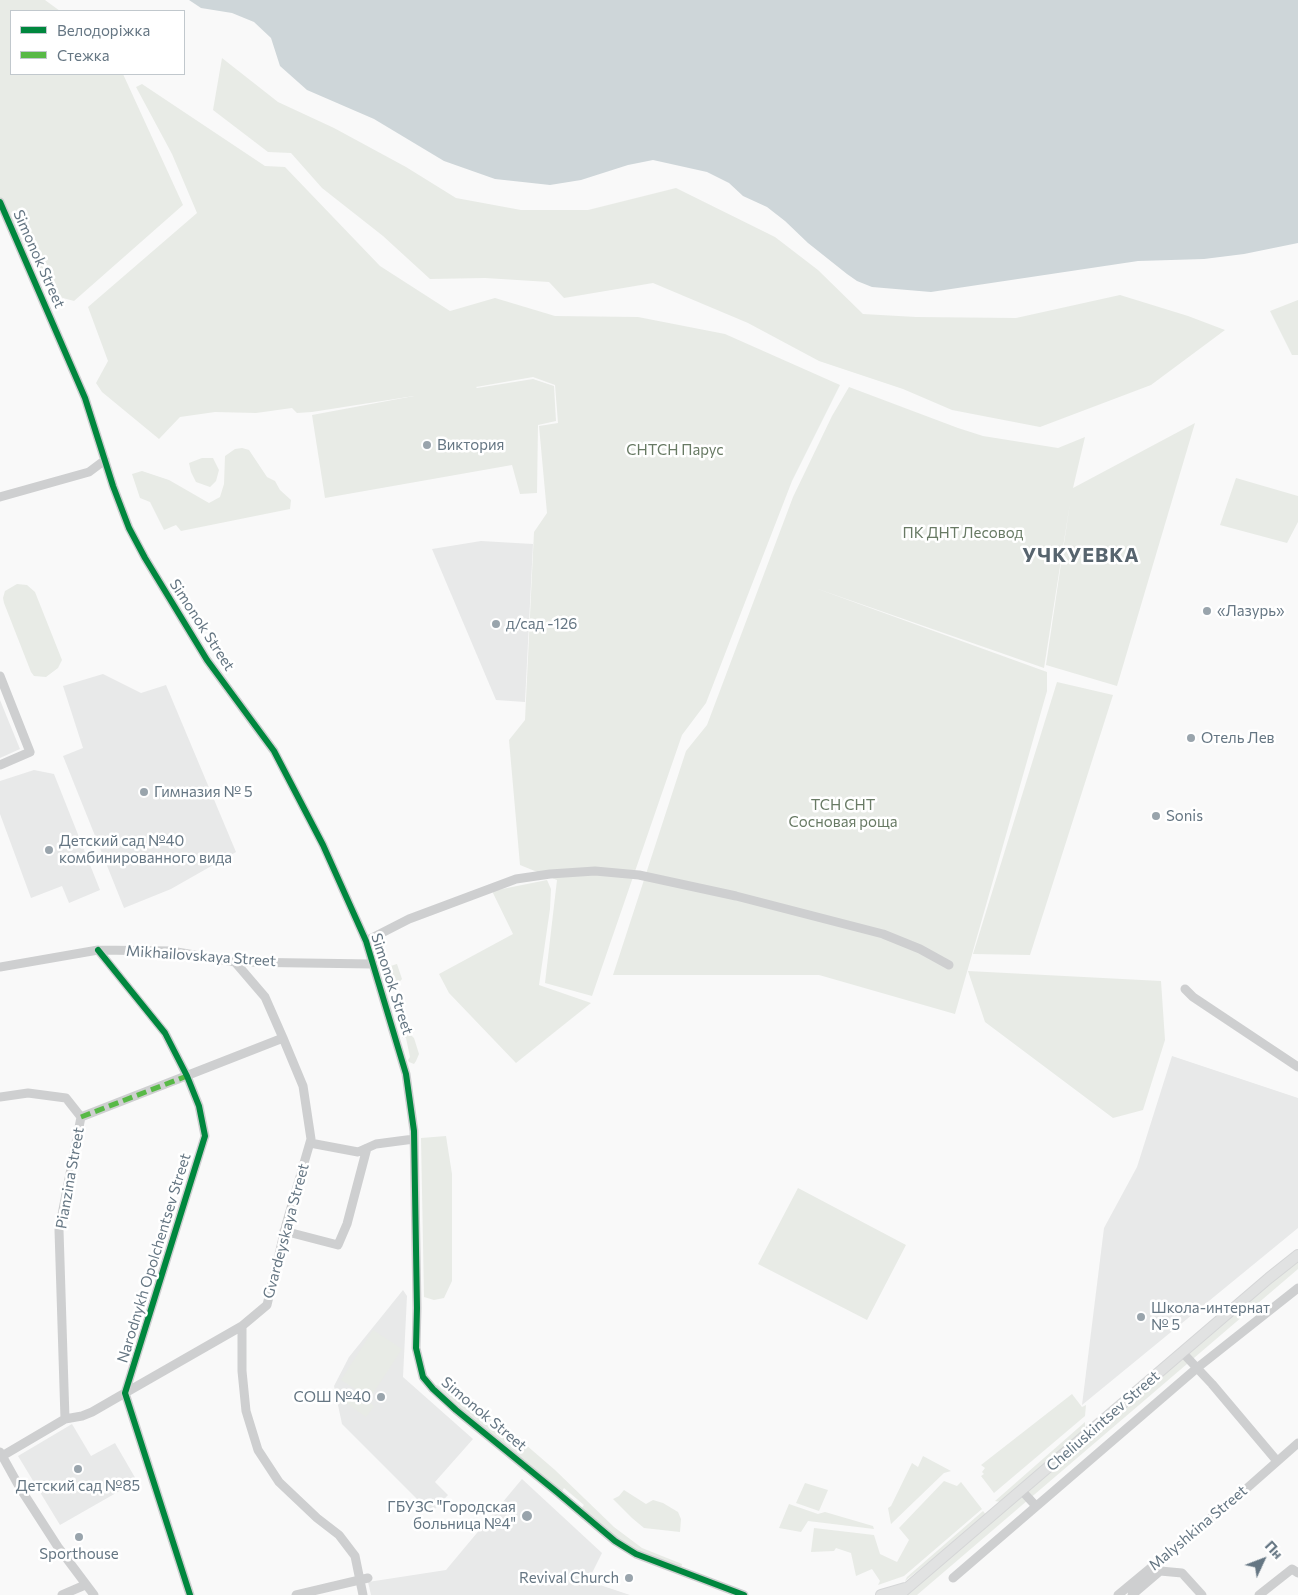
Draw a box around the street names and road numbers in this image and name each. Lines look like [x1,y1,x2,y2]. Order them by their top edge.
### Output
street label: Simonok Street [9,207,69,311]
street label: Simonok Street [166,576,238,674]
street label: Simonok Street [367,931,417,1037]
street label: Mikhailovskaya Street [125,942,277,970]
street label: Pianzina Street [52,1126,88,1230]
street label: Narodnykh Opolchentsev Street [113,1151,195,1365]
street label: Gvardeyskaya Street [259,1161,313,1301]
street label: Cheliuskintsev Street [1043,1367,1163,1475]
street label: Simonok Street [438,1373,530,1455]
street label: Malyshkina Street [1145,1482,1251,1574]

